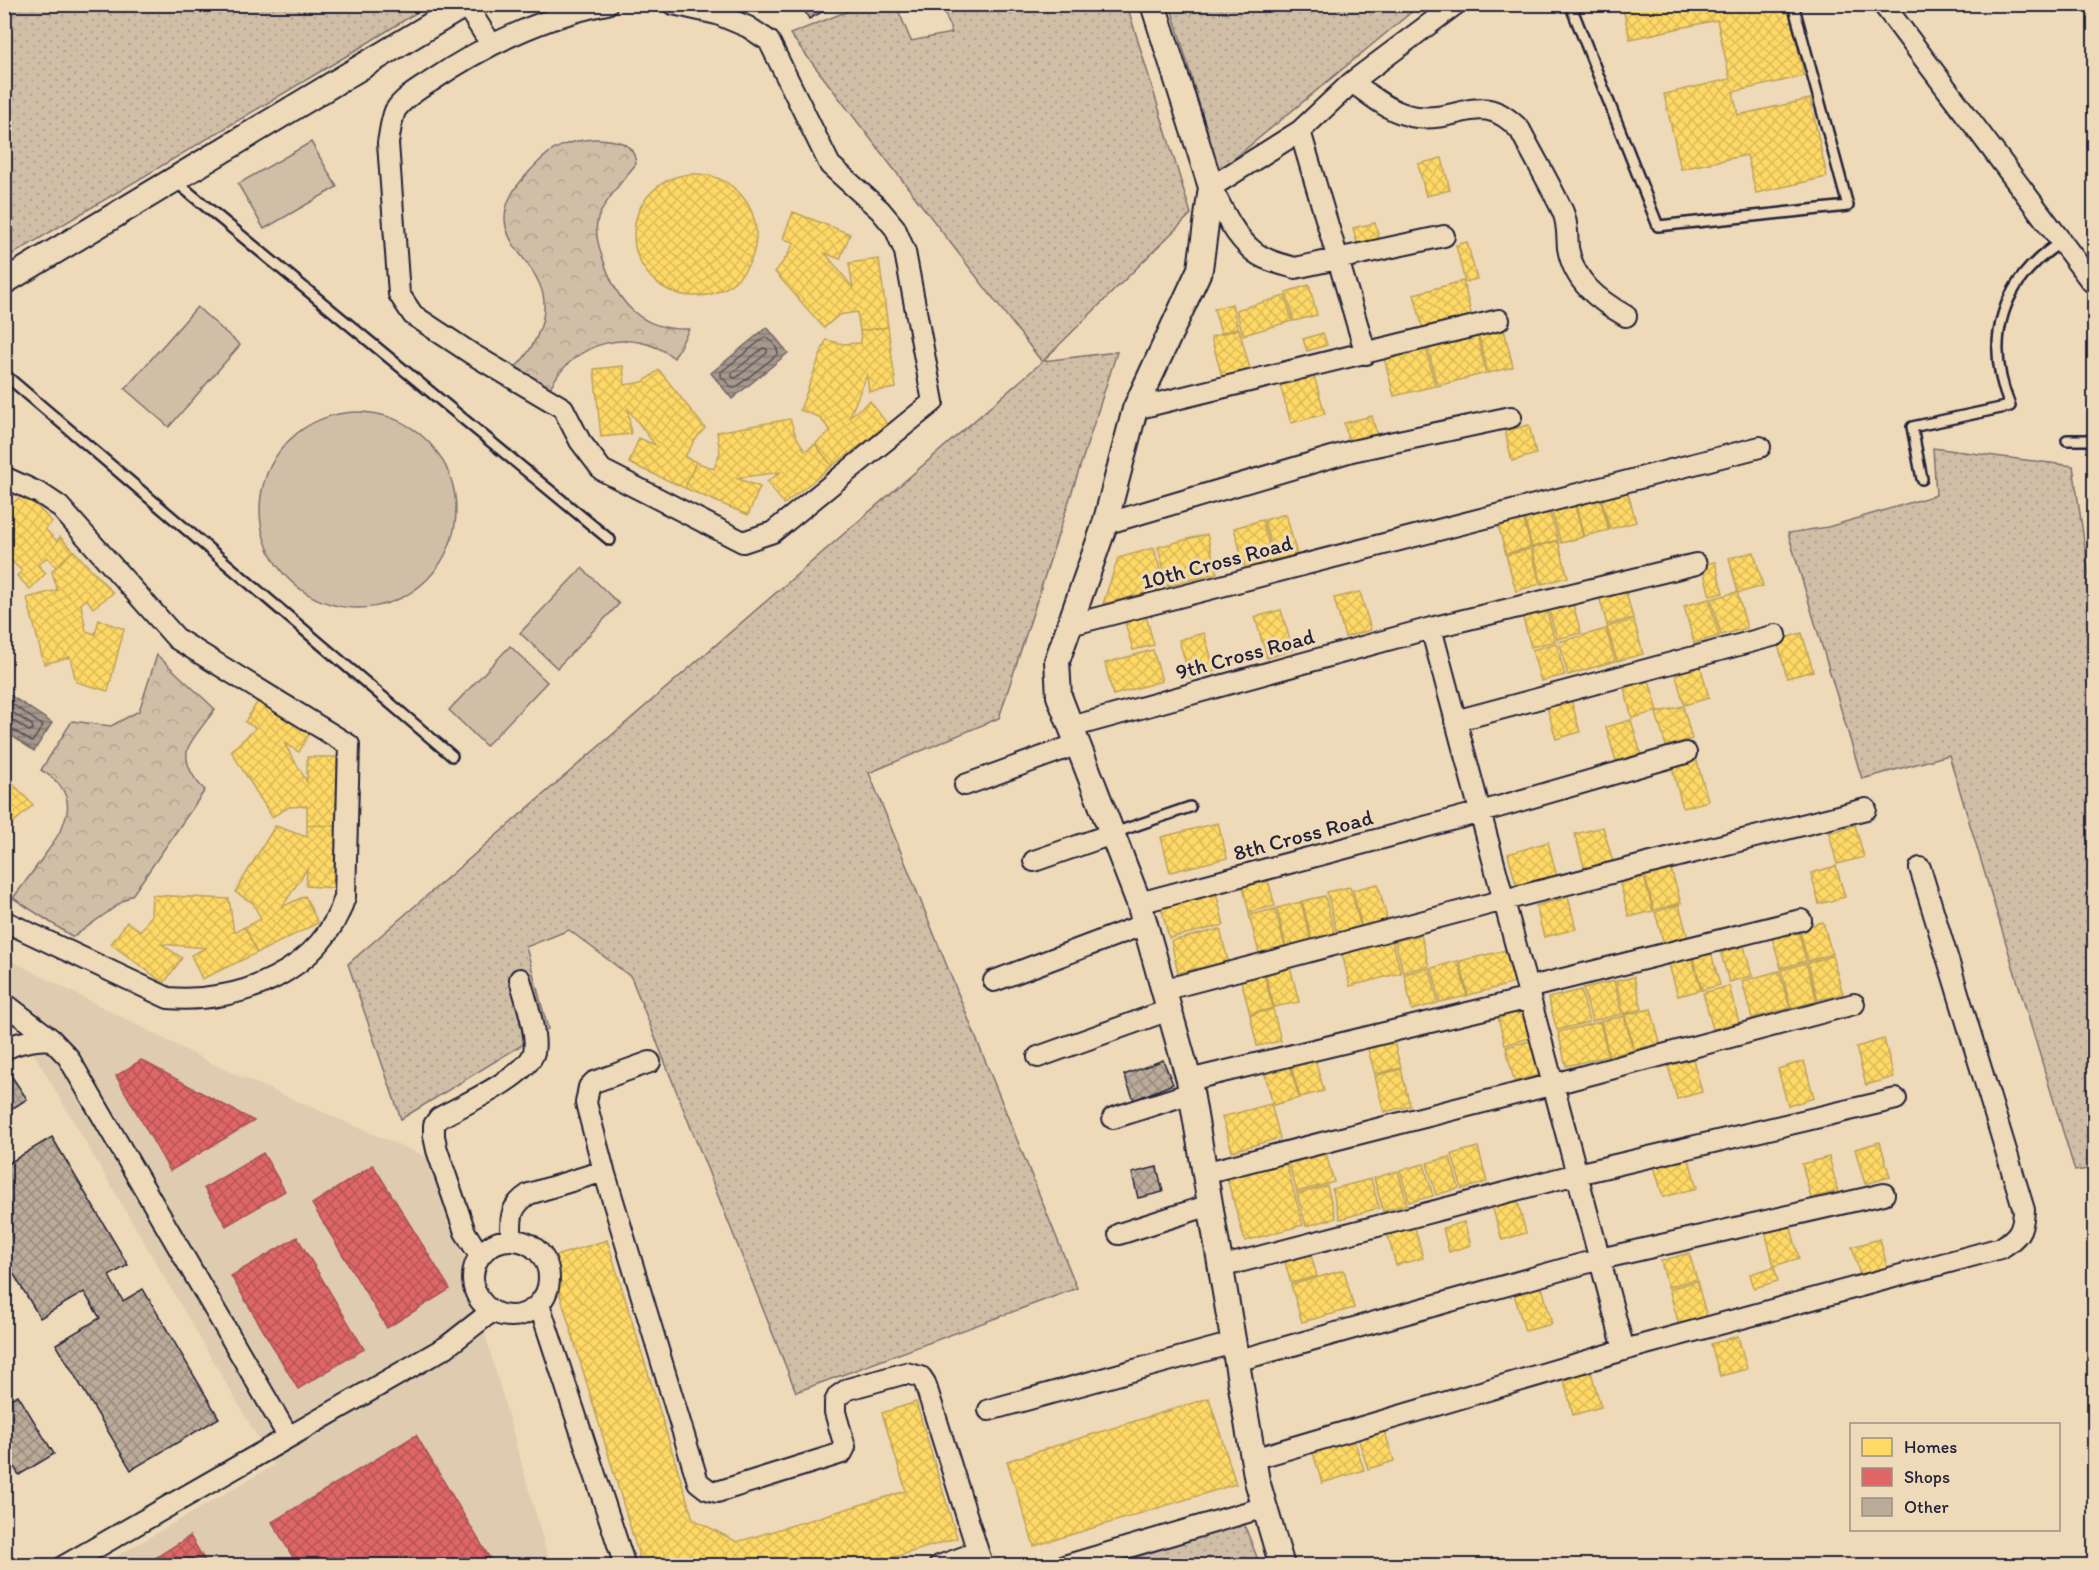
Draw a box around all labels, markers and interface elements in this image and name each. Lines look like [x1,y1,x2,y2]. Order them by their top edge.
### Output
street label: 10th Cross Road [1139,529,1295,595]
street label: 9th Cross Road [1173,622,1318,686]
street label: 8th Cross Road [1230,803,1376,867]
legend [1850,1423,2060,1531]
text: Homes [1904,1436,1957,1458]
text: Shops [1904,1466,1950,1488]
text: Other [1904,1496,1950,1518]

